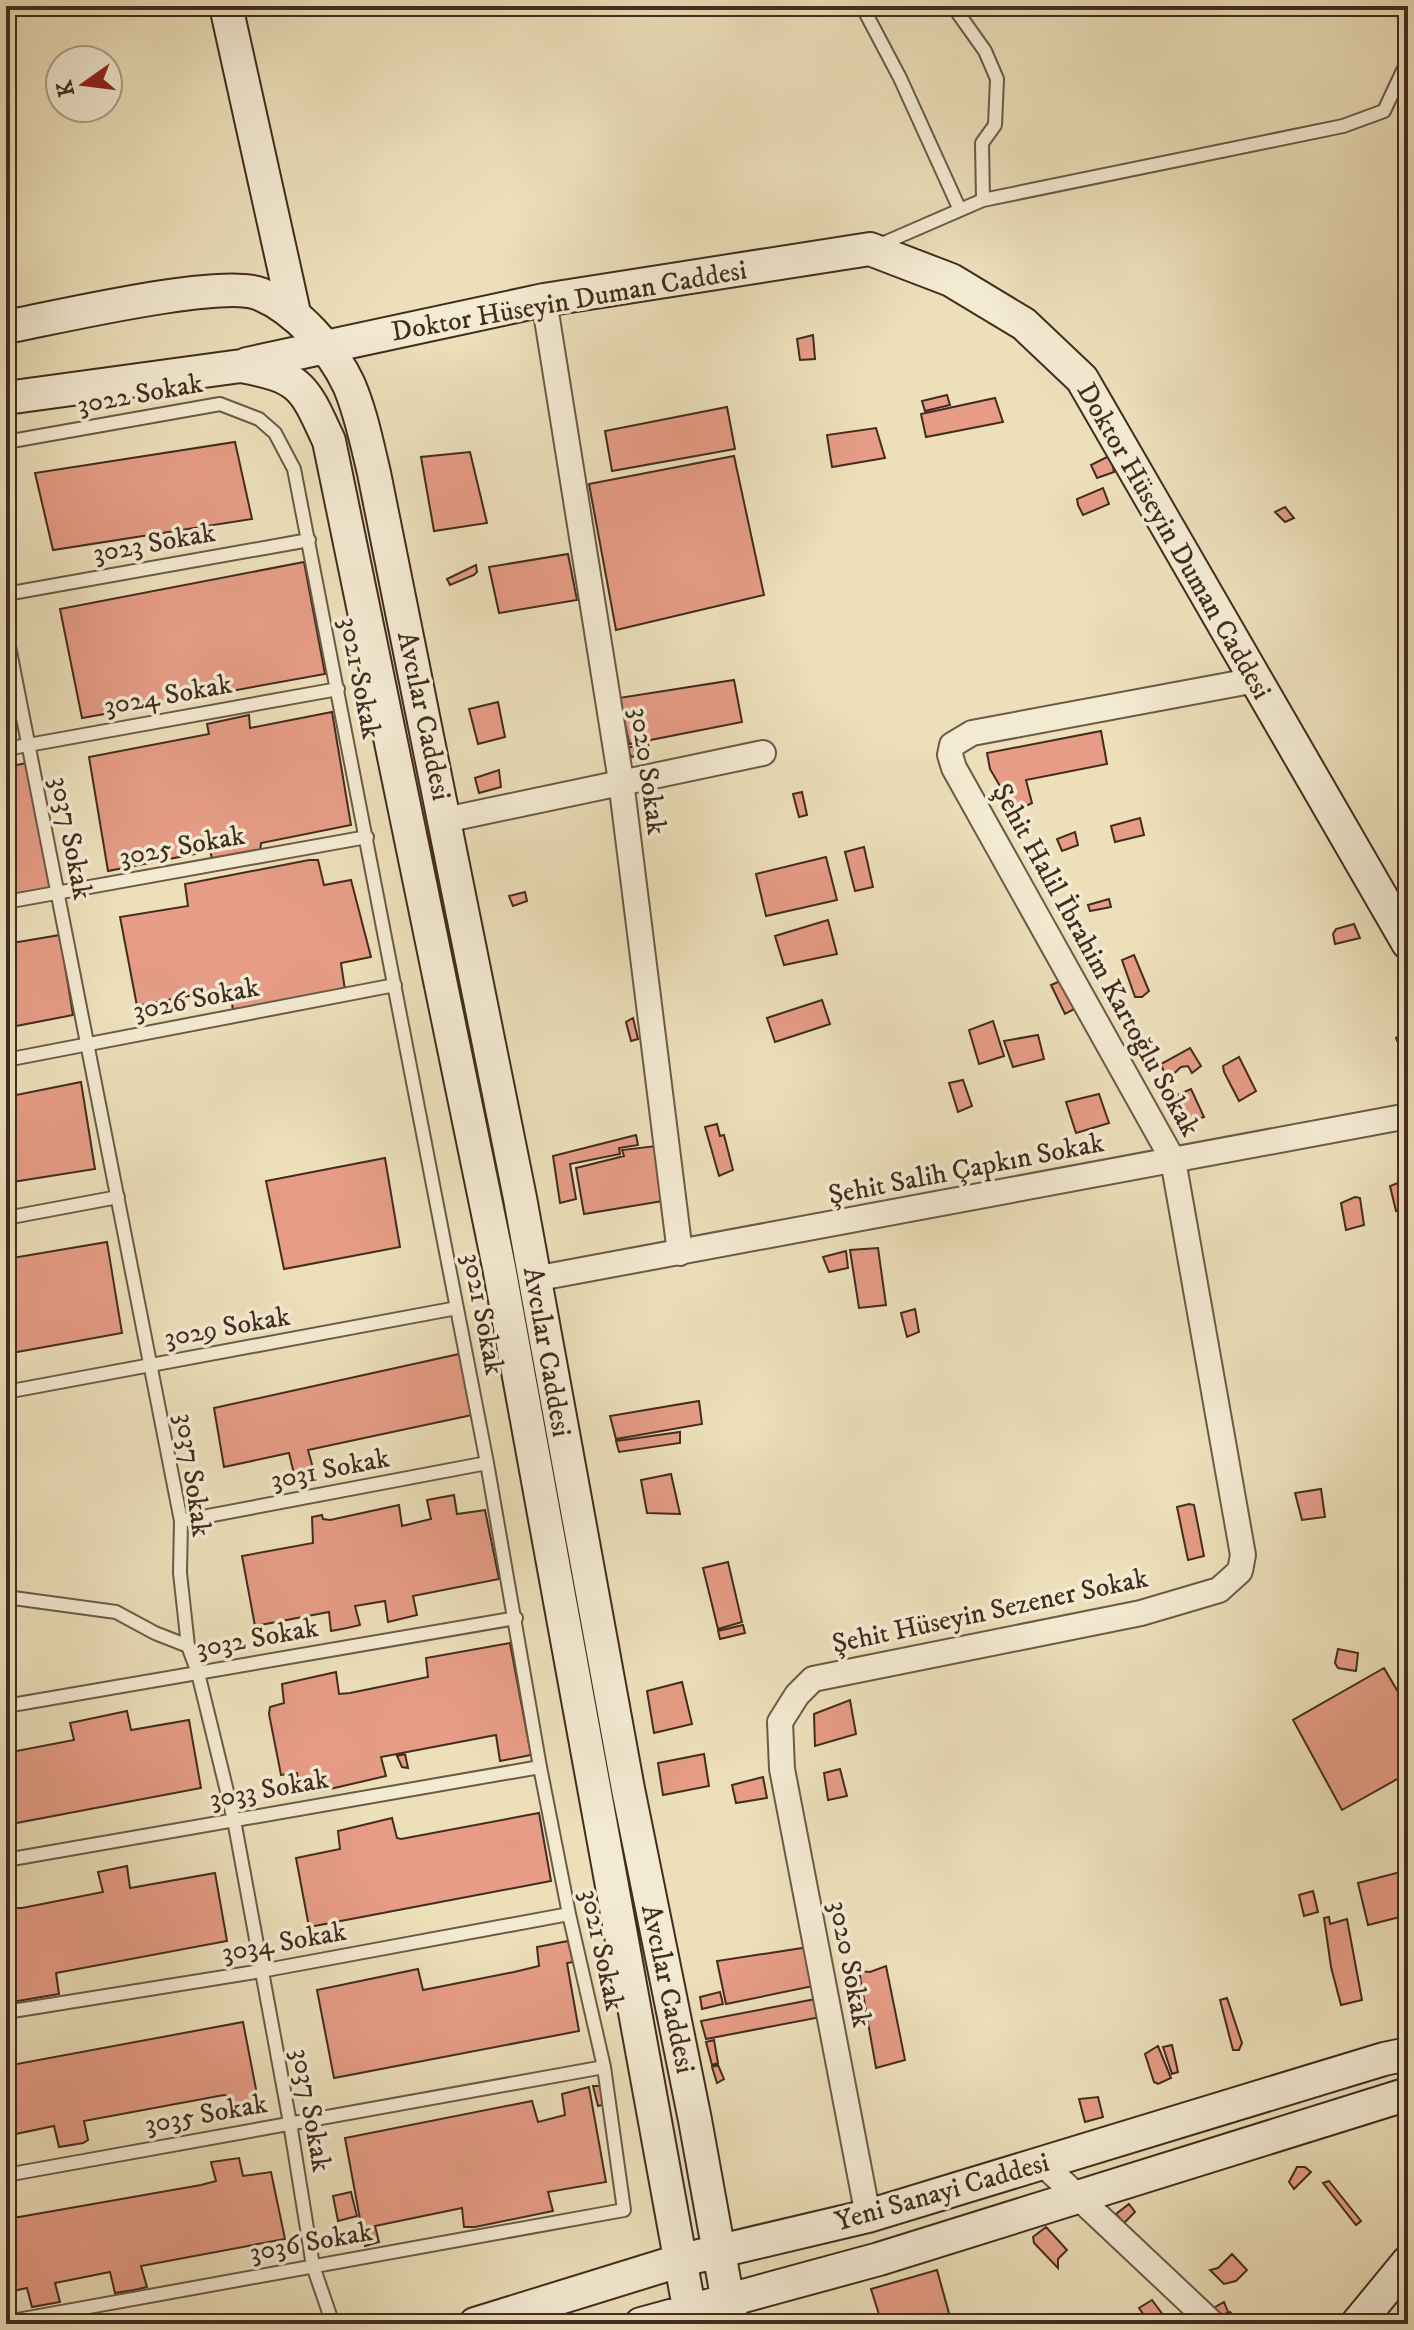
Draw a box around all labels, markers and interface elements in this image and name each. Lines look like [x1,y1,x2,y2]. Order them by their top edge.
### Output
north arrow [44,44,124,124]
text: K [51,77,81,99]
street label: Doktor Hüseyin Duman Caddesi [389,252,749,350]
street label: 3022 Sokak [74,366,206,422]
street label: Doktor Hüseyin Duman Caddesi [1069,376,1279,706]
street label: 3023 Sokak [90,515,218,571]
street label: 3021 Sokak [331,614,389,742]
street label: Avcılar Caddesi [389,628,459,804]
street label: 3024 Sokak [101,667,235,723]
street label: 3020 Sokak [622,705,674,837]
street label: 3037 Sokak [42,774,100,903]
street label: Şehit Halil İbrahim Kartoğlu Sokak [984,777,1208,1143]
street label: 3025 Sokak [116,818,248,874]
street label: 3026 Sokak [130,970,262,1028]
street label: Şehit Salih Çapkın Sokak [825,1125,1107,1213]
street label: 3021 Sokak [454,1250,512,1378]
street label: Avcılar Caddesi [515,1264,579,1440]
street label: 3029 Sokak [161,1299,293,1355]
street label: 3037 Sokak [167,1411,219,1539]
street label: 3031 Sokak [268,1440,392,1498]
street label: Şehit Hüseyin Sezener Sokak [829,1560,1151,1662]
street label: 3032 Sokak [193,1610,321,1666]
street label: 3033 Sokak [207,1761,331,1817]
street label: 3021 Sokak [572,1886,632,2014]
street label: 3020 Sokak [821,1898,879,2030]
street label: Avcılar Caddesi [633,1901,703,2077]
street label: 3034 Sokak [219,1914,349,1970]
street label: 3037 Sokak [283,2046,339,2174]
street label: 3035 Sokak [142,2086,270,2142]
street label: Yeni Sanayi Caddesi [831,2145,1053,2239]
street label: 3036 Sokak [247,2214,375,2270]

